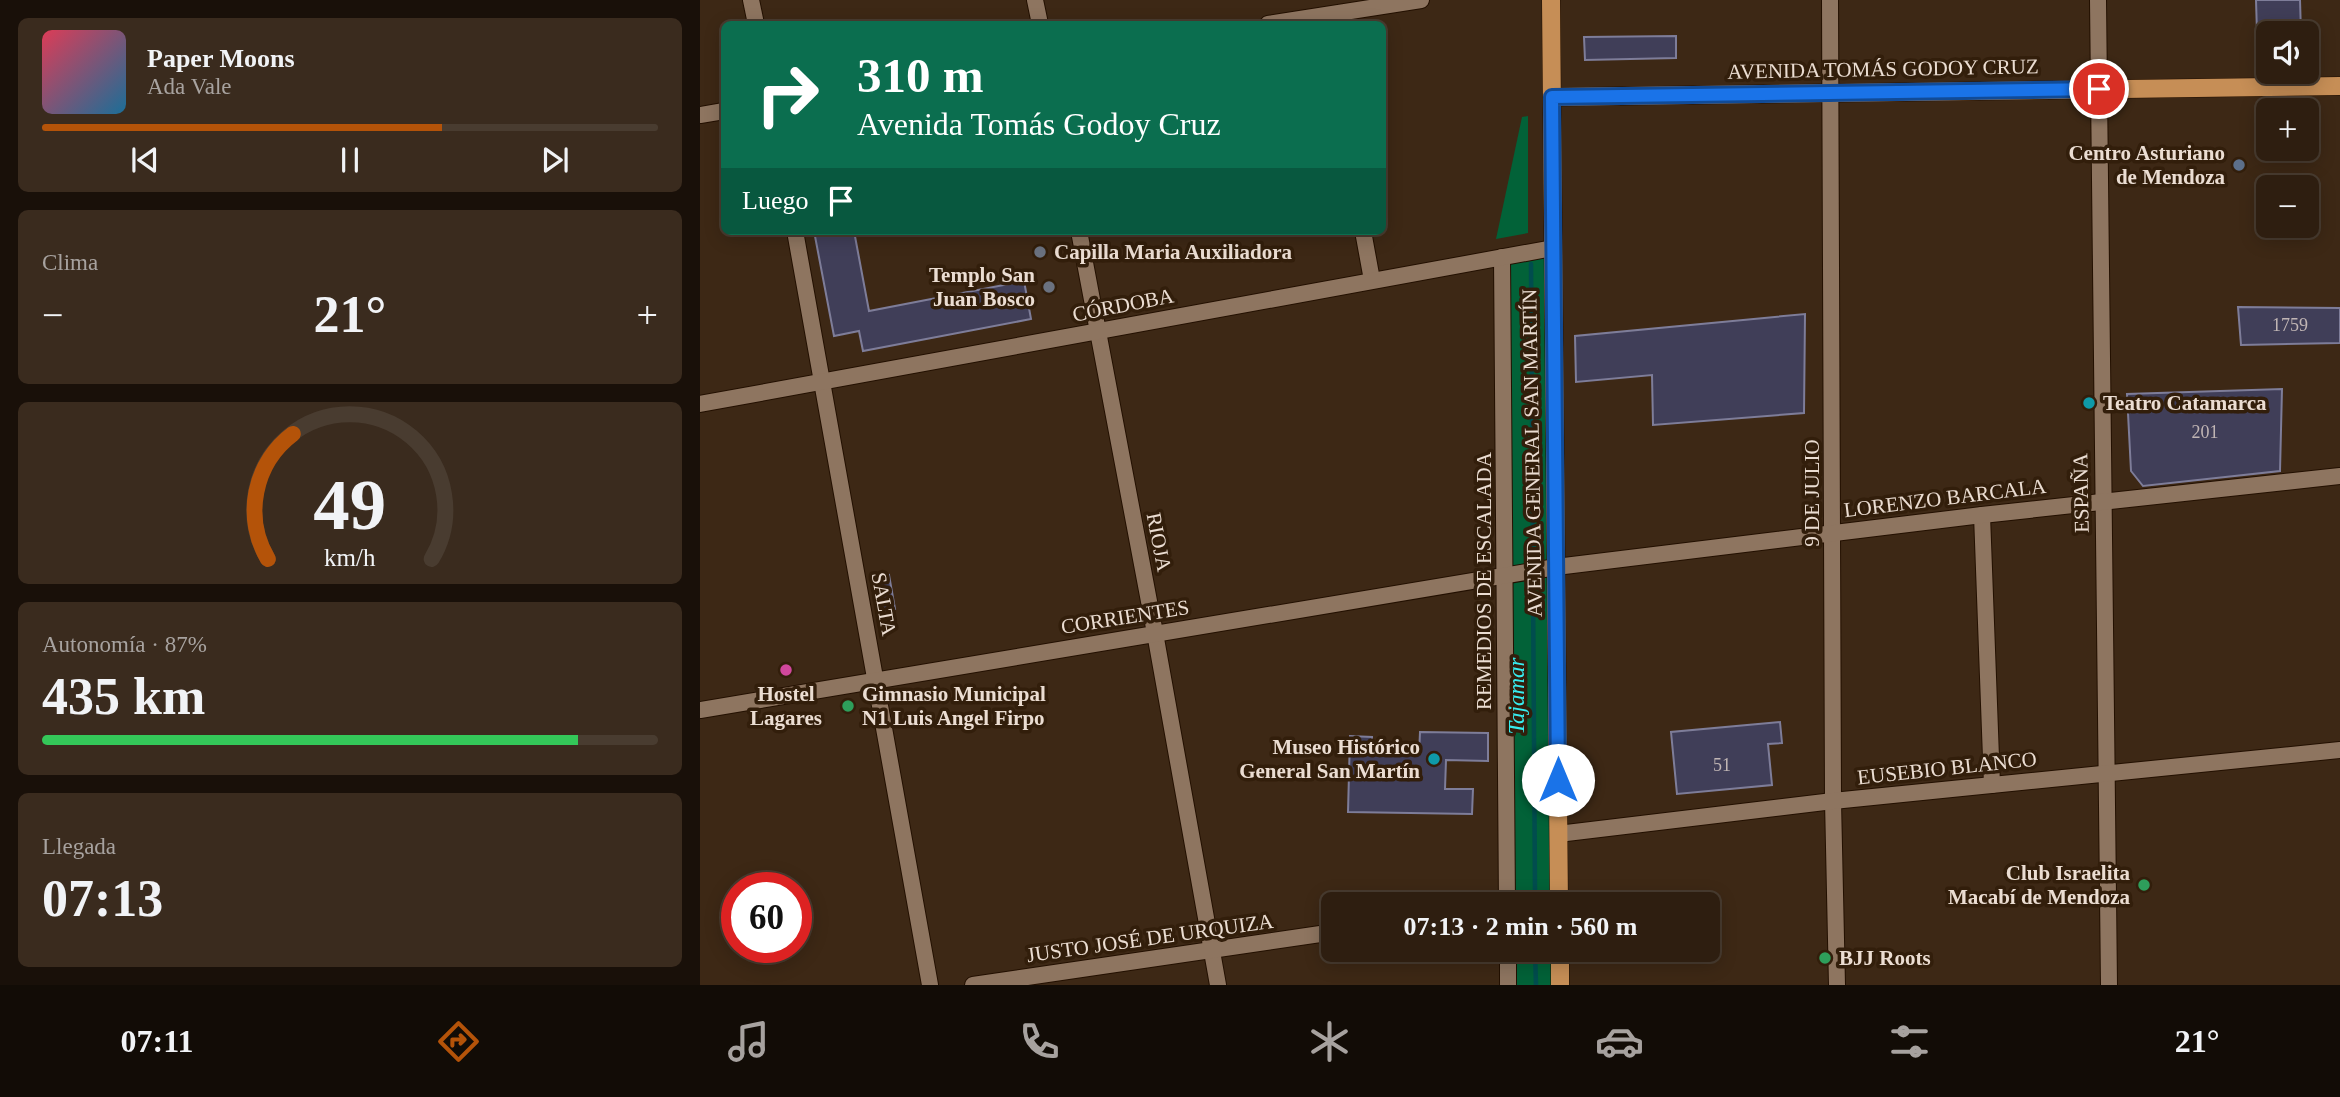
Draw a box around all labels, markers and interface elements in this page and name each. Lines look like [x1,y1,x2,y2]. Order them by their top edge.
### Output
map controls [2256,21,2319,238]
button: sound [2256,21,2319,84]
text: Paper Moons [147,44,295,73]
text: 310 m [857,48,984,103]
icon: right [742,49,833,140]
street label: AVENIDA TOMÁS GODOY CRUZ [1727,54,2039,84]
pin [2069,59,2129,119]
icon: arrive [2080,70,2118,108]
text: Ada Vale [147,74,232,99]
button: + [2256,98,2319,161]
text: Avenida Tomás Godoy Cruz [857,106,1221,142]
icon: previous [126,141,164,179]
icon: pause [331,141,369,179]
icon: next [536,141,574,179]
place label: Centro Asturiano de Mendoza [2068,141,2225,189]
marker: Centro Asturiano de Mendoza [2231,157,2247,173]
button: − [2256,175,2319,238]
icon: arrive [822,182,860,220]
text: Luego [742,186,808,215]
place label: Capilla Maria Auxiliadora [1054,240,1293,264]
marker: Capilla Maria Auxiliadora [1032,244,1048,260]
text: Clima [42,250,98,275]
place label: Templo San Juan Bosco [929,263,1035,311]
marker: Templo San Juan Bosco [1041,279,1057,295]
street label: CÓRDOBA [1070,283,1177,327]
text: 21° [314,286,386,343]
street label: AVENIDA GENERAL SAN MARTÍN [1517,289,1547,617]
text: − [42,294,63,336]
text: + [637,294,658,336]
house number: 1759 [2272,315,2308,335]
place label: Teatro Catamarca [2103,391,2267,415]
marker: Teatro Catamarca [2081,395,2097,411]
house number: 201 [2192,422,2219,442]
street label: 9 DE JULIO [1800,439,1824,547]
street label: REMEDIOS DE ESCALADA [1472,451,1496,710]
street label: ESPAÑA [2068,452,2094,533]
text: 49 [314,464,386,545]
street label: LORENZO BARCALA [1842,474,2048,522]
street label: RIOJA [1142,510,1177,574]
text: km/h [324,543,376,570]
street label: SALTA [867,570,902,638]
street label: CORRIENTES [1059,595,1191,639]
text: Autonomía · 87% [42,632,207,657]
water label: Tajamar [1504,656,1529,735]
marker: Hostel Lagares [778,662,794,678]
text: 435 km [42,668,205,725]
place label: Hostel Lagares [750,682,822,730]
place label: Gimnasio Municipal N1 Luis Angel Firpo [862,682,1046,730]
marker: Gimnasio Municipal N1 Luis Angel Firpo [840,698,856,714]
place label: Museo Histórico General San Martín [1239,735,1420,783]
position arrow [1521,743,1595,817]
street label: EUSEBIO BLANCO [1856,747,2038,789]
marker: Museo Histórico General San Martín [1426,751,1442,767]
house number: 51 [1713,755,1731,775]
text: Llegada [42,834,116,859]
place label: Club Israelita Macabí de Mendoza [1948,861,2130,909]
text: 07:13 [42,870,163,927]
speed limit sign: 60 [721,872,812,963]
marker: Club Israelita Macabí de Mendoza [2136,877,2152,893]
street label: JUSTO JOSÉ DE URQUIZA [1025,909,1276,967]
text: 07:13 · 2 min · 560 m [1404,912,1638,941]
place label: BJJ Roots [1839,946,1931,970]
marker: BJJ Roots [1817,950,1833,966]
icon: directions [434,1017,483,1066]
icon: music [724,1017,773,1066]
icon: phone [1015,1017,1064,1066]
icon: climate [1305,1017,1354,1066]
icon: car [1595,1017,1644,1066]
icon: filters [1885,1017,1934,1066]
text: 07:11 [121,1023,193,1059]
text: 21° [2175,1023,2219,1059]

